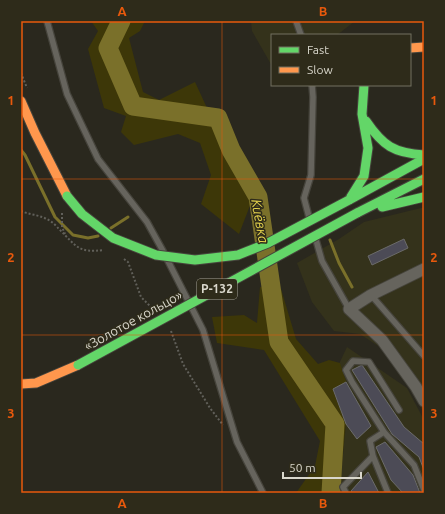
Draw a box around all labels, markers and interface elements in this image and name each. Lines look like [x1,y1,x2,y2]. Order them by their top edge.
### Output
text: A [117,4,127,18]
text: B [319,4,328,18]
legend [271,34,411,86]
text: Fast [307,43,329,56]
text: Slow [307,63,333,76]
text: 1 [7,93,15,107]
text: 1 [430,93,438,107]
water label: Киёвка [248,198,272,245]
text: 2 [7,250,15,264]
text: 2 [430,250,438,264]
road number: Р-132 [197,279,237,299]
street label: «Золотое кольцо» [82,287,184,353]
text: 3 [7,406,15,420]
text: 3 [430,406,438,420]
scale bar [283,454,361,480]
text: 50 m [289,461,316,474]
text: A [117,496,127,510]
text: B [319,496,328,510]

